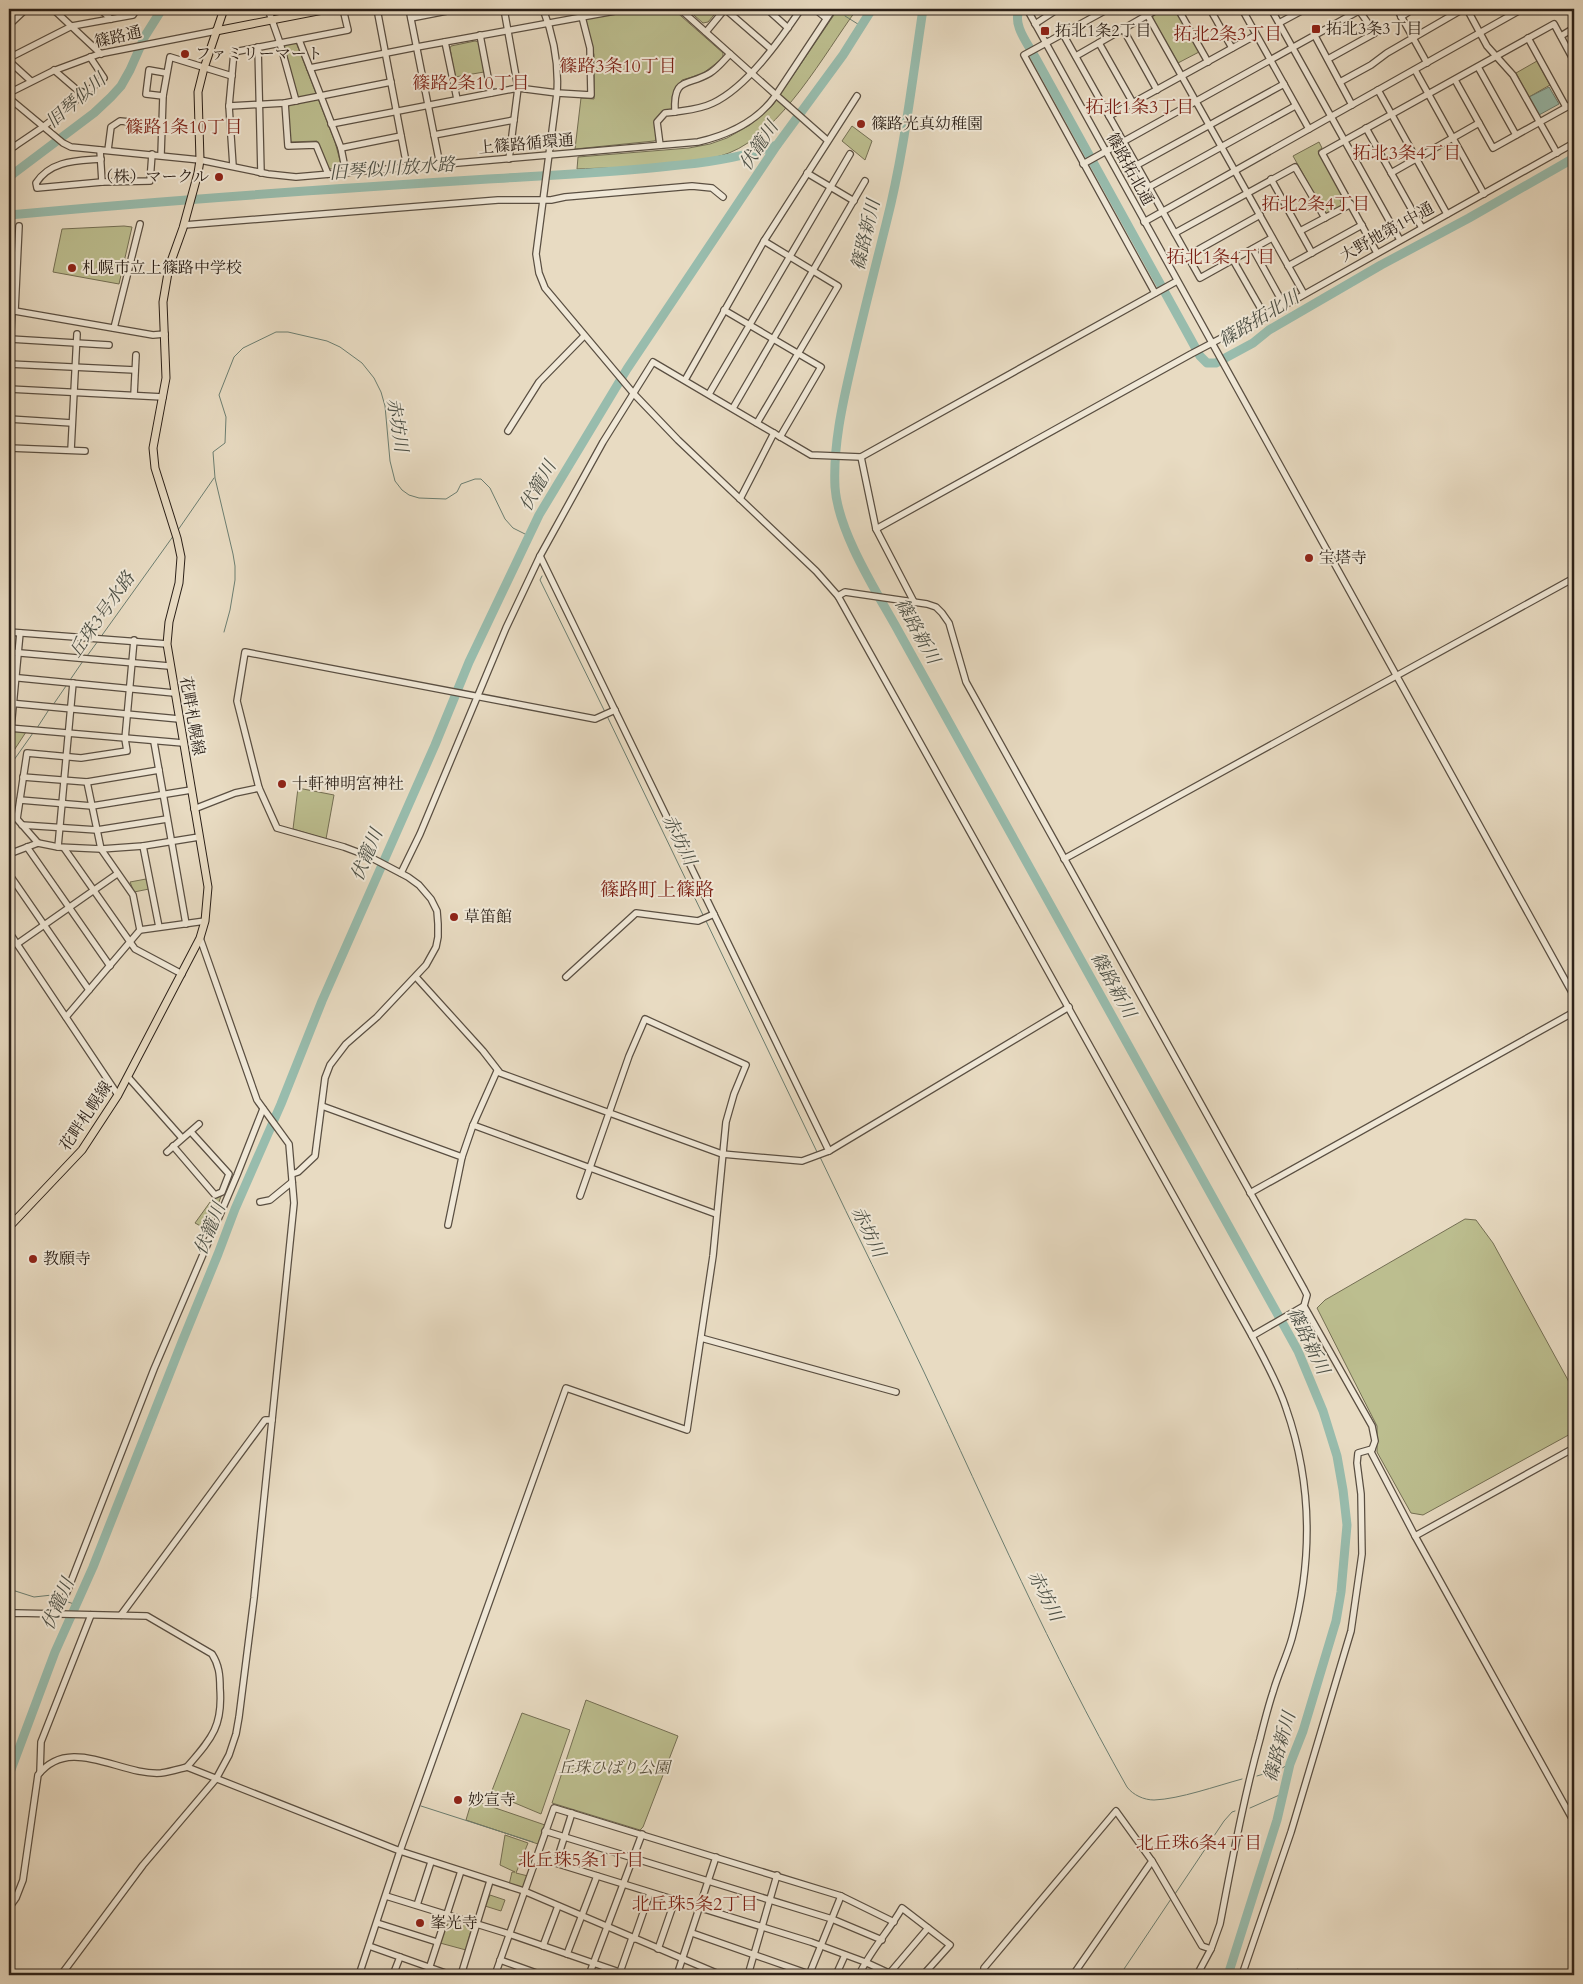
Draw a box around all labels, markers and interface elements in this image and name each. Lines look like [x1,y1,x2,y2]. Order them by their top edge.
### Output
place label: 拓北3条3丁目 [1326,18,1422,40]
place label: 拓北1条2丁目 [1055,20,1151,42]
street label: 篠路通 [92,21,144,53]
district label: 拓北2条3丁目 [1174,22,1282,47]
marker: 拓北3条3丁目 [1310,23,1322,35]
marker: 拓北1条2丁目 [1039,25,1051,37]
place label: ファミリーマート [195,43,323,65]
marker: ファミリーマート [179,48,191,60]
district label: 篠路3条10丁目 [559,54,677,79]
water label: 旧琴似川 [41,67,113,134]
district label: 篠路2条10丁目 [412,71,530,96]
district label: 拓北1条3丁目 [1086,95,1194,120]
place label: 篠路光真幼稚園 [871,113,983,135]
district label: 篠路1条10丁目 [125,115,243,140]
water label: 伏籠川 [734,115,786,175]
marker: 篠路光真幼稚園 [855,118,867,130]
street label: 上篠路循環通 [477,129,575,159]
street label: 篠路拓北通 [1101,129,1159,209]
district label: 拓北3条4丁目 [1353,141,1461,166]
water label: 旧琴似川放水路 [328,152,458,186]
place label: （株）マークル [97,166,209,188]
marker: （株）マークル [213,171,225,183]
district label: 拓北2条4丁目 [1262,192,1370,217]
water label: 篠路新川 [846,195,887,273]
street label: 大野地第1中通 [1336,197,1438,267]
district label: 拓北1条4丁目 [1167,245,1275,270]
place label: 札幌市立上篠路中学校 [82,257,242,279]
marker: 札幌市立上篠路中学校 [66,262,78,274]
water label: 篠路拓北川 [1214,284,1306,353]
water label: 赤坊川 [380,396,414,456]
water label: 伏籠川 [514,455,563,516]
place label: 宝塔寺 [1319,547,1367,569]
marker: 宝塔寺 [1303,552,1315,564]
water label: 丘珠3号水路 [63,566,142,663]
water label: 篠路新川 [889,593,946,670]
street label: 花畔札幌線 [174,675,210,757]
place label: 十軒神明宮神社 [292,773,404,795]
marker: 十軒神明宮神社 [276,778,288,790]
water label: 赤坊川 [656,810,703,872]
water label: 伏籠川 [345,823,390,885]
district label: 篠路町上篠路 [600,877,714,903]
place label: 草笛館 [464,906,512,928]
marker: 草笛館 [448,911,460,923]
water label: 篠路新川 [1085,947,1142,1024]
street label: 花畔札幌線 [55,1077,117,1155]
water label: 伏籠川 [188,1197,232,1259]
water label: 赤坊川 [845,1202,892,1264]
place label: 教願寺 [43,1248,91,1270]
marker: 教願寺 [27,1253,39,1265]
water label: 篠路新川 [1281,1303,1336,1381]
water label: 赤坊川 [1022,1566,1069,1628]
water label: 伏籠川 [36,1572,81,1634]
water label: 篠路新川 [1258,1707,1302,1785]
park label: 丘珠ひばり公園 [558,1757,673,1779]
place label: 妙宣寺 [468,1789,516,1811]
marker: 妙宣寺 [452,1794,464,1806]
district label: 北丘珠6条4丁目 [1136,1831,1262,1856]
district label: 北丘珠5条1丁目 [518,1848,644,1873]
district label: 北丘珠5条2丁目 [632,1892,758,1917]
place label: 峯光寺 [430,1912,478,1934]
marker: 峯光寺 [414,1917,426,1929]

